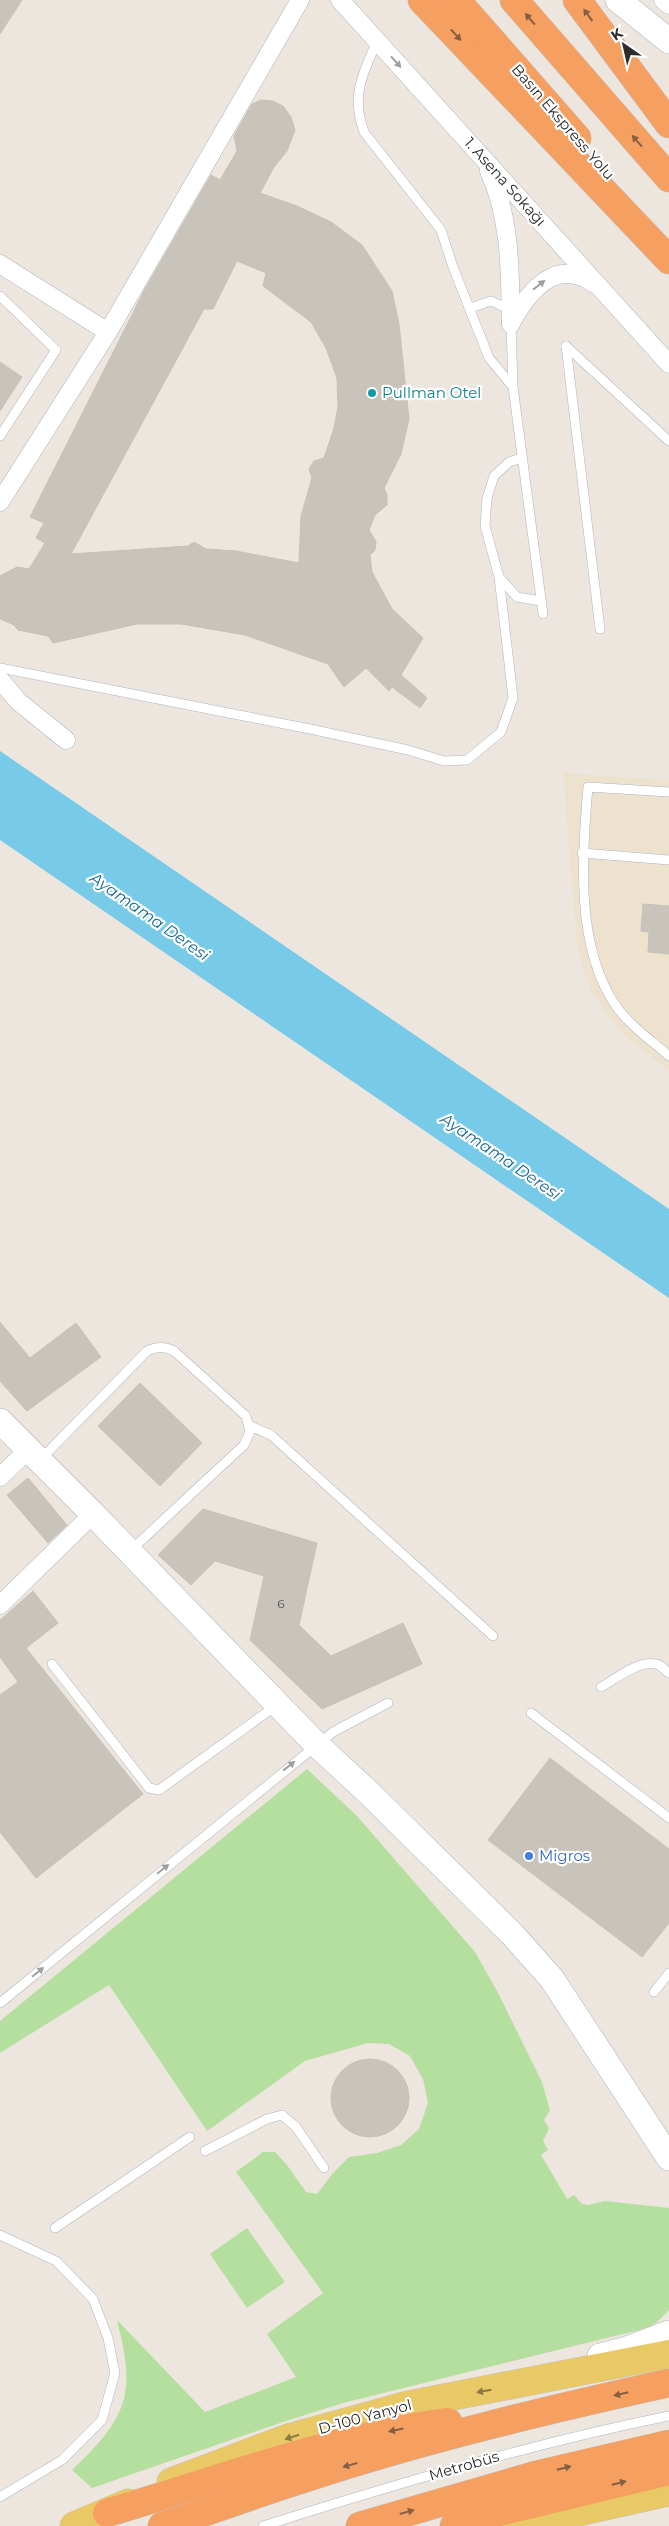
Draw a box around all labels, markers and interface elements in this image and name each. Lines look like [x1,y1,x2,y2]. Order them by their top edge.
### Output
one-way arrow [582,9,593,22]
one-way arrow [525,13,536,25]
north arrow [599,20,649,70]
text: K [607,24,627,45]
one-way arrow [450,29,462,41]
one-way arrow [391,56,402,69]
street label: Basın Ekspress Yolu [508,60,619,184]
street label: 1. Asena Sokağı [460,133,550,230]
one-way arrow [631,136,643,148]
one-way arrow [533,280,546,290]
place label: Pullman Otel [382,383,481,402]
marker: Pullman Otel [366,387,378,399]
water label: Ayamama Deresi [86,868,214,965]
water label: Ayamama Deresi [436,1109,565,1204]
house number: 6 [277,1596,285,1611]
one-way arrow [282,1761,295,1772]
place label: Migros [539,1846,590,1865]
marker: Migros [523,1850,535,1862]
one-way arrow [157,1863,169,1875]
one-way arrow [31,1966,43,1978]
one-way arrow [476,2388,492,2396]
one-way arrow [614,2390,629,2398]
street label: D-100 Yanyol [316,2395,414,2438]
one-way arrow [389,2426,404,2434]
one-way arrow [285,2434,300,2442]
street label: Metrobüs [427,2446,501,2485]
one-way arrow [342,2461,357,2469]
one-way arrow [556,2464,571,2472]
one-way arrow [612,2478,627,2486]
one-way arrow [400,2508,415,2516]

